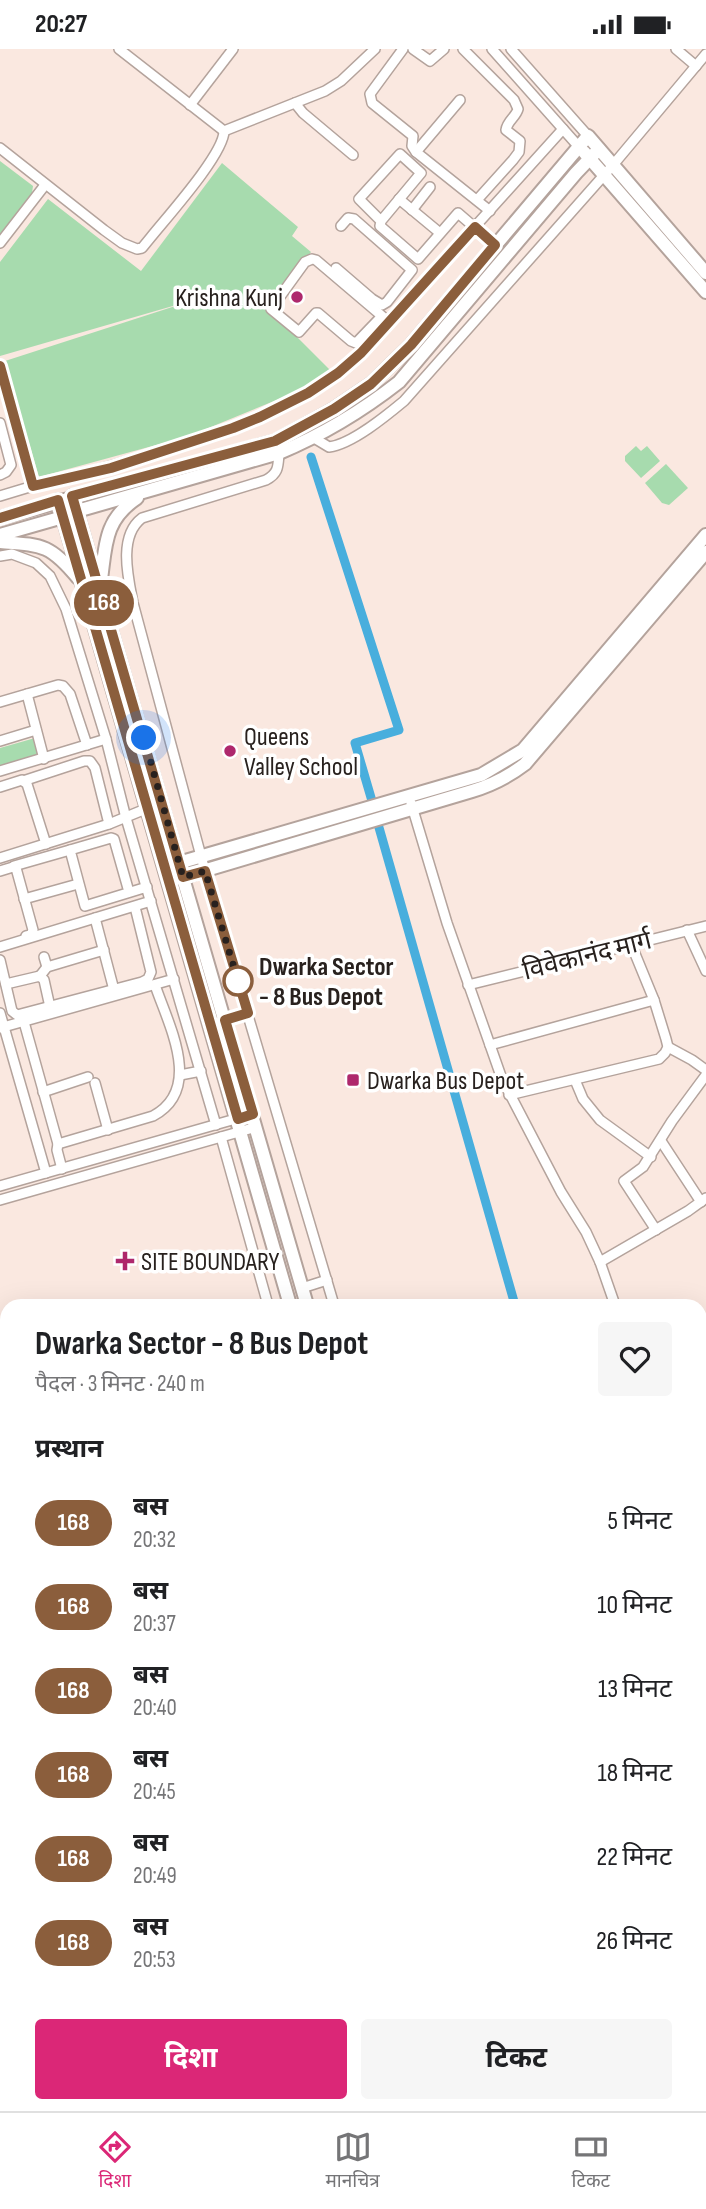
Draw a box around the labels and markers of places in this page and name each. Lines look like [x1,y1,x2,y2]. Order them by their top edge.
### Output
place label: Krishna Kunj [175,283,283,314]
marker: Krishna Kunj [289,289,305,305]
place label: Queens Valley School [244,722,358,783]
marker: Queens Valley School [222,743,238,759]
place label: Dwarka Sector - 8 Bus Depot [259,952,394,1013]
marker: Dwarka Sector - 8 Bus Depot [223,966,253,996]
place label: Dwarka Bus Depot [367,1066,524,1097]
marker: Dwarka Bus Depot [345,1072,361,1088]
place label: SITE BOUNDARY [141,1247,280,1278]
marker: SITE BOUNDARY [115,1251,135,1271]

